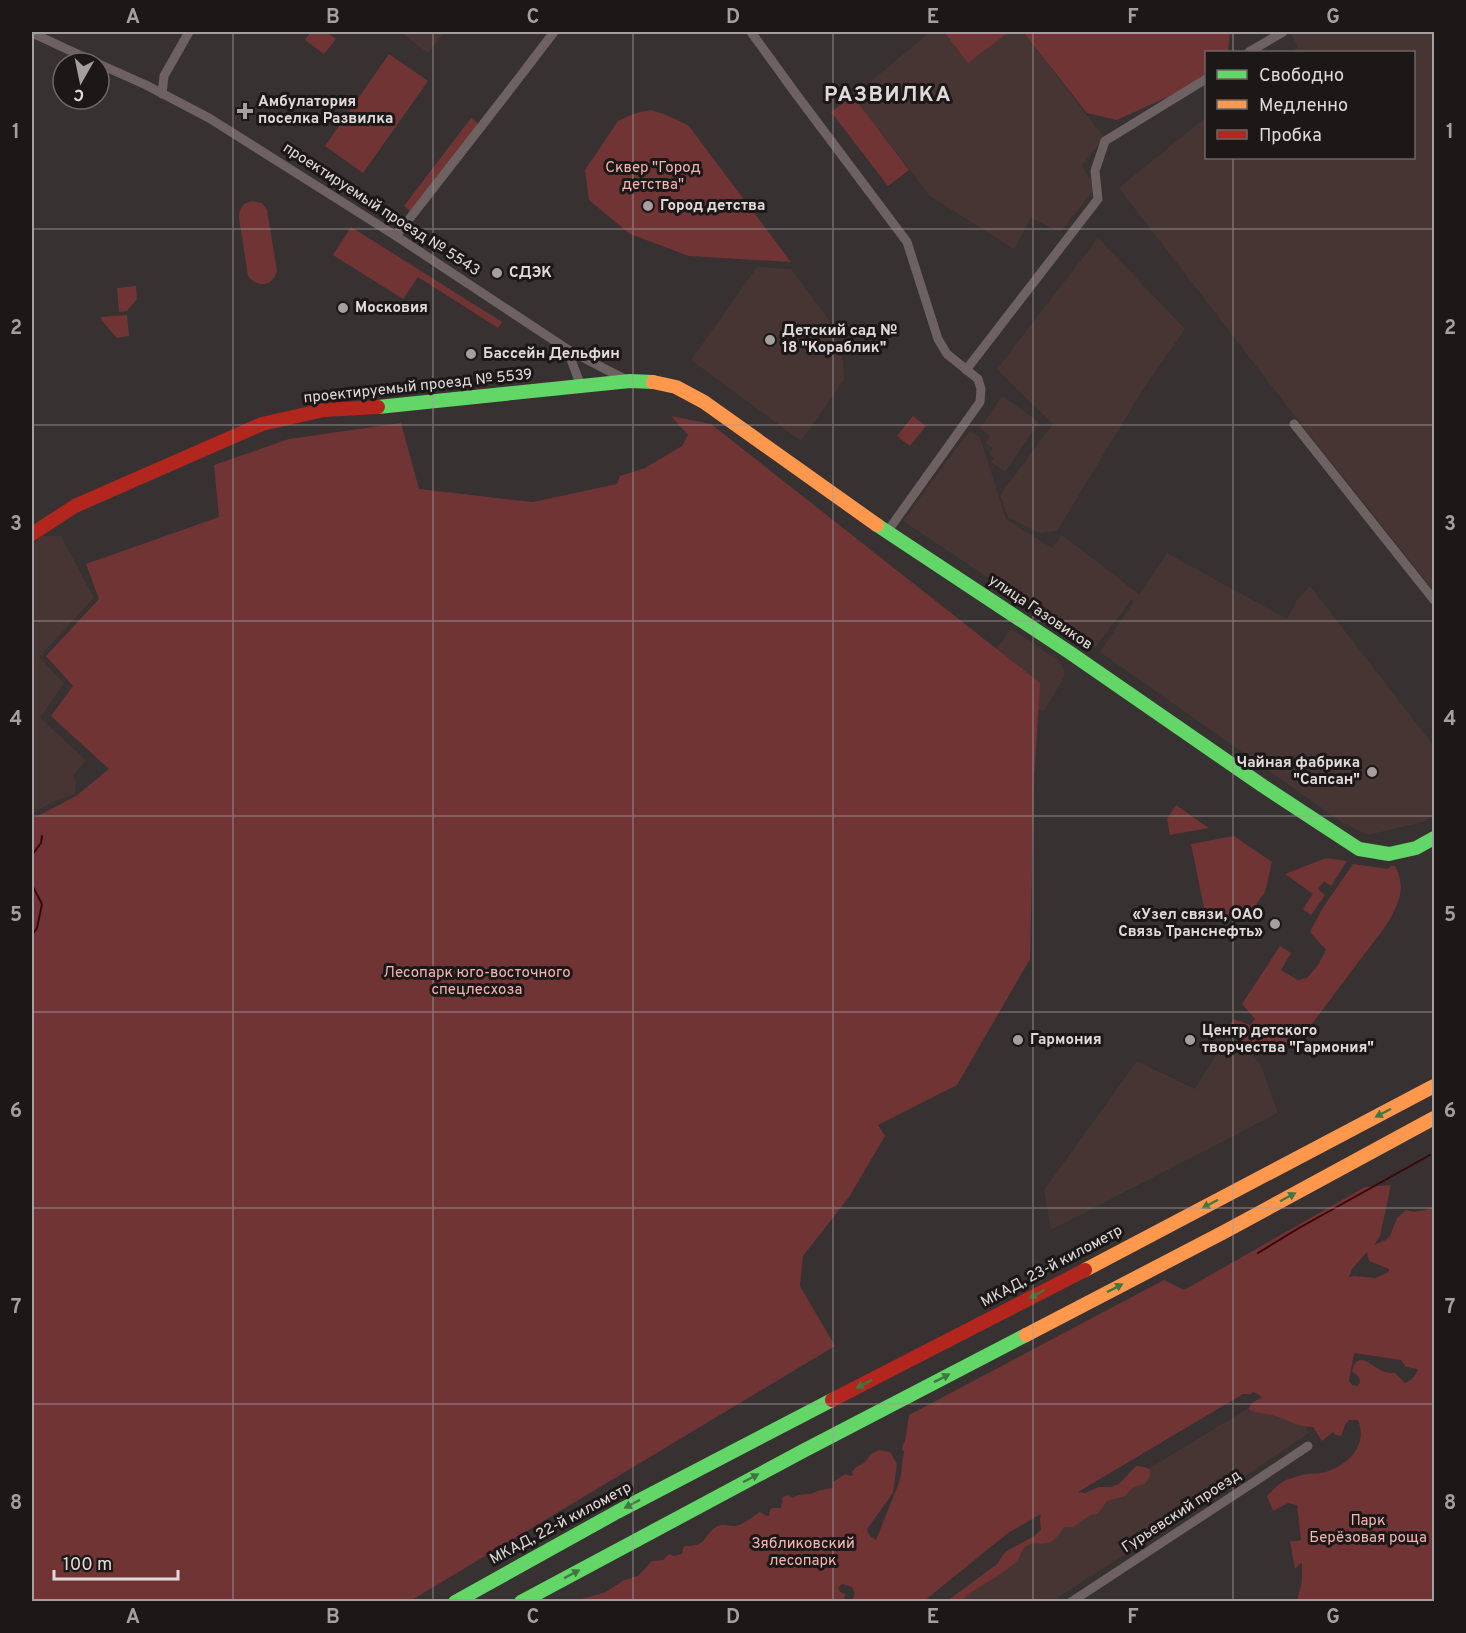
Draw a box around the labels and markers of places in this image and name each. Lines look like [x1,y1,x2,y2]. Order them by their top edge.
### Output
place label: Амбулатория поселка Развилка [258,93,393,129]
marker: Амбулатория поселка Развилка [236,102,254,120]
place label: Город детства [660,197,765,216]
marker: Город детства [641,199,655,213]
place label: СДЭК [509,264,552,283]
marker: СДЭК [490,266,504,280]
place label: Московия [355,299,428,318]
marker: Московия [336,301,350,315]
place label: Детский сад № 18 "Кораблик" [782,322,897,358]
marker: Детский сад № 18 "Кораблик" [763,333,777,347]
place label: Бассейн Дельфин [483,345,620,364]
marker: Бассейн Дельфин [464,347,478,361]
place label: Чайная фабрика "Сапсан" [1237,754,1360,790]
marker: Чайная фабрика "Сапсан" [1365,765,1379,779]
place label: «Узел связи, ОАО Связь Транснефть» [1118,906,1263,942]
marker: «Узел связи, ОАО Связь Транснефть» [1268,917,1282,931]
place label: Центр детского творчества "Гармония" [1202,1022,1374,1058]
place label: Гармония [1030,1031,1102,1050]
marker: Гармония [1011,1033,1025,1047]
marker: Центр детского творчества "Гармония" [1183,1033,1197,1047]

